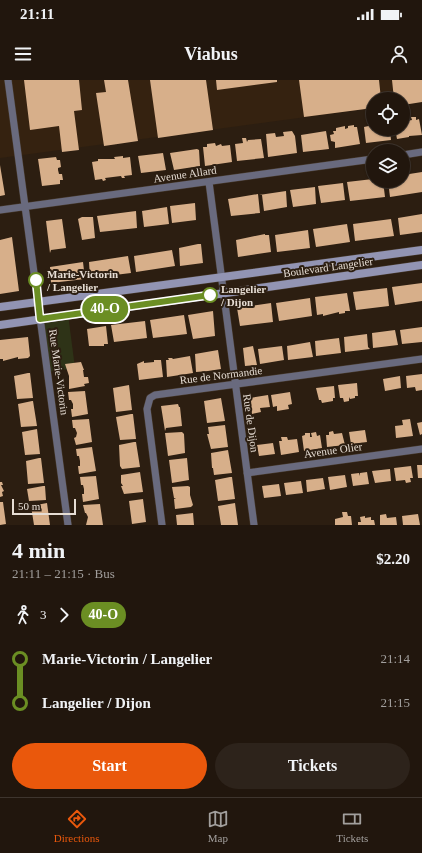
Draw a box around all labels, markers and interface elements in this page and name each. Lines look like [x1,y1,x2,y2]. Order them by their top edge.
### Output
text: 21:11 [20,6,54,22]
icon: menu [12,43,34,65]
icon: person [388,43,410,65]
text: Viabus [184,44,238,64]
map controls [366,92,410,188]
button: locate [366,92,410,136]
button: layers [366,144,410,188]
street label: Avenue Allard [153,164,218,184]
street label: Boulevard Langelier [282,255,374,279]
place label: Marie-Victorin / Langelier [46,268,118,293]
marker: Marie-Victorin / Langelier [28,272,44,288]
place label: Langelier / Dijon [220,283,266,308]
marker: Langelier / Dijon [202,287,218,303]
line badge: 40-O [77,296,133,322]
text: 40-O [90,301,120,316]
street label: Rue Marie-Victorin [47,328,71,416]
street label: Rue de Normandie [179,364,263,386]
street label: Rue de Dijon [241,393,261,453]
street label: Avenue Olier [303,440,363,460]
scale bar [12,497,76,516]
text: 50 m [18,500,40,512]
text: 4 min [12,538,65,563]
text: $2.20 [376,551,410,567]
text: 21:11 – 21:15 · Bus [12,566,115,581]
icon: walk [12,604,34,626]
icon: forward [53,604,75,626]
text: 3 [40,607,47,622]
text: 40-O [89,607,118,622]
text: Marie-Victorin / Langelier [42,651,212,667]
text: 21:14 [380,651,410,666]
text: Langelier / Dijon [42,695,151,711]
text: 21:15 [380,695,410,710]
button: Start [12,743,207,789]
button: Tickets [215,743,410,789]
tab: Directions [54,808,100,844]
tab: Map [207,808,229,844]
tab: Tickets [336,808,368,844]

